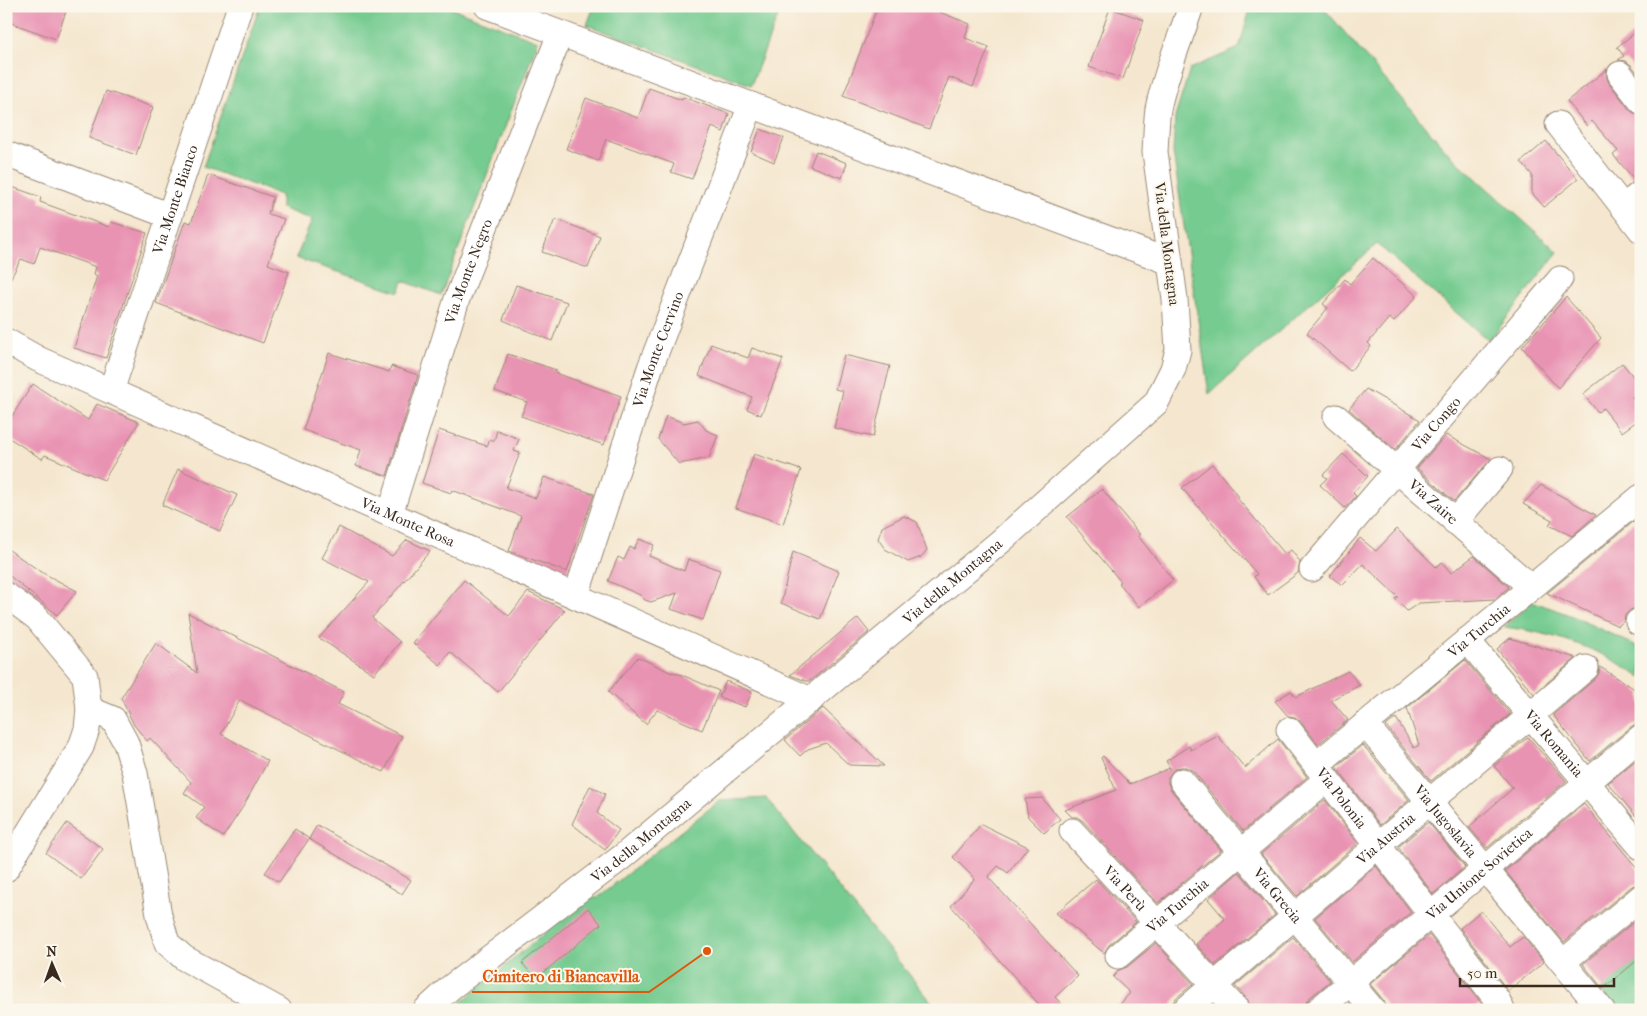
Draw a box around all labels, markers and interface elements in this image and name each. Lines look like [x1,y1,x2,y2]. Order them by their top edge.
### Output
street label: Via Monte Bianco [148,142,202,257]
street label: Via della Montagna [1150,180,1184,308]
street label: Via Monte Negro [441,216,496,327]
street label: Via Monte Cervino [629,288,688,411]
street label: Via Congo [1407,393,1465,456]
street label: Via Zaire [1404,475,1462,529]
street label: Via Monte Rosa [357,493,459,551]
street label: Via della Montagna [898,534,1007,629]
street label: Via Turchia [1443,599,1514,662]
street label: Via Romania [1520,705,1588,781]
street label: Via Polonia [1312,763,1371,833]
street label: Via Jugoslavia [1409,780,1481,862]
street label: Via della Montagna [586,793,696,887]
street label: Via Austria [1352,808,1420,869]
street label: Via Unione Sovietica [1422,823,1537,924]
street label: Via Perù [1099,861,1151,915]
street label: Via Grecia [1249,863,1306,928]
street label: Via Turchia [1142,874,1213,937]
north arrow [28,938,78,988]
text: N [46,943,58,960]
scale bar [1460,956,1613,988]
callout: Cimitero di Biancavilla [472,961,649,992]
text: 50 m [1467,964,1498,982]
text: Cimitero di Biancavilla [483,967,640,986]

